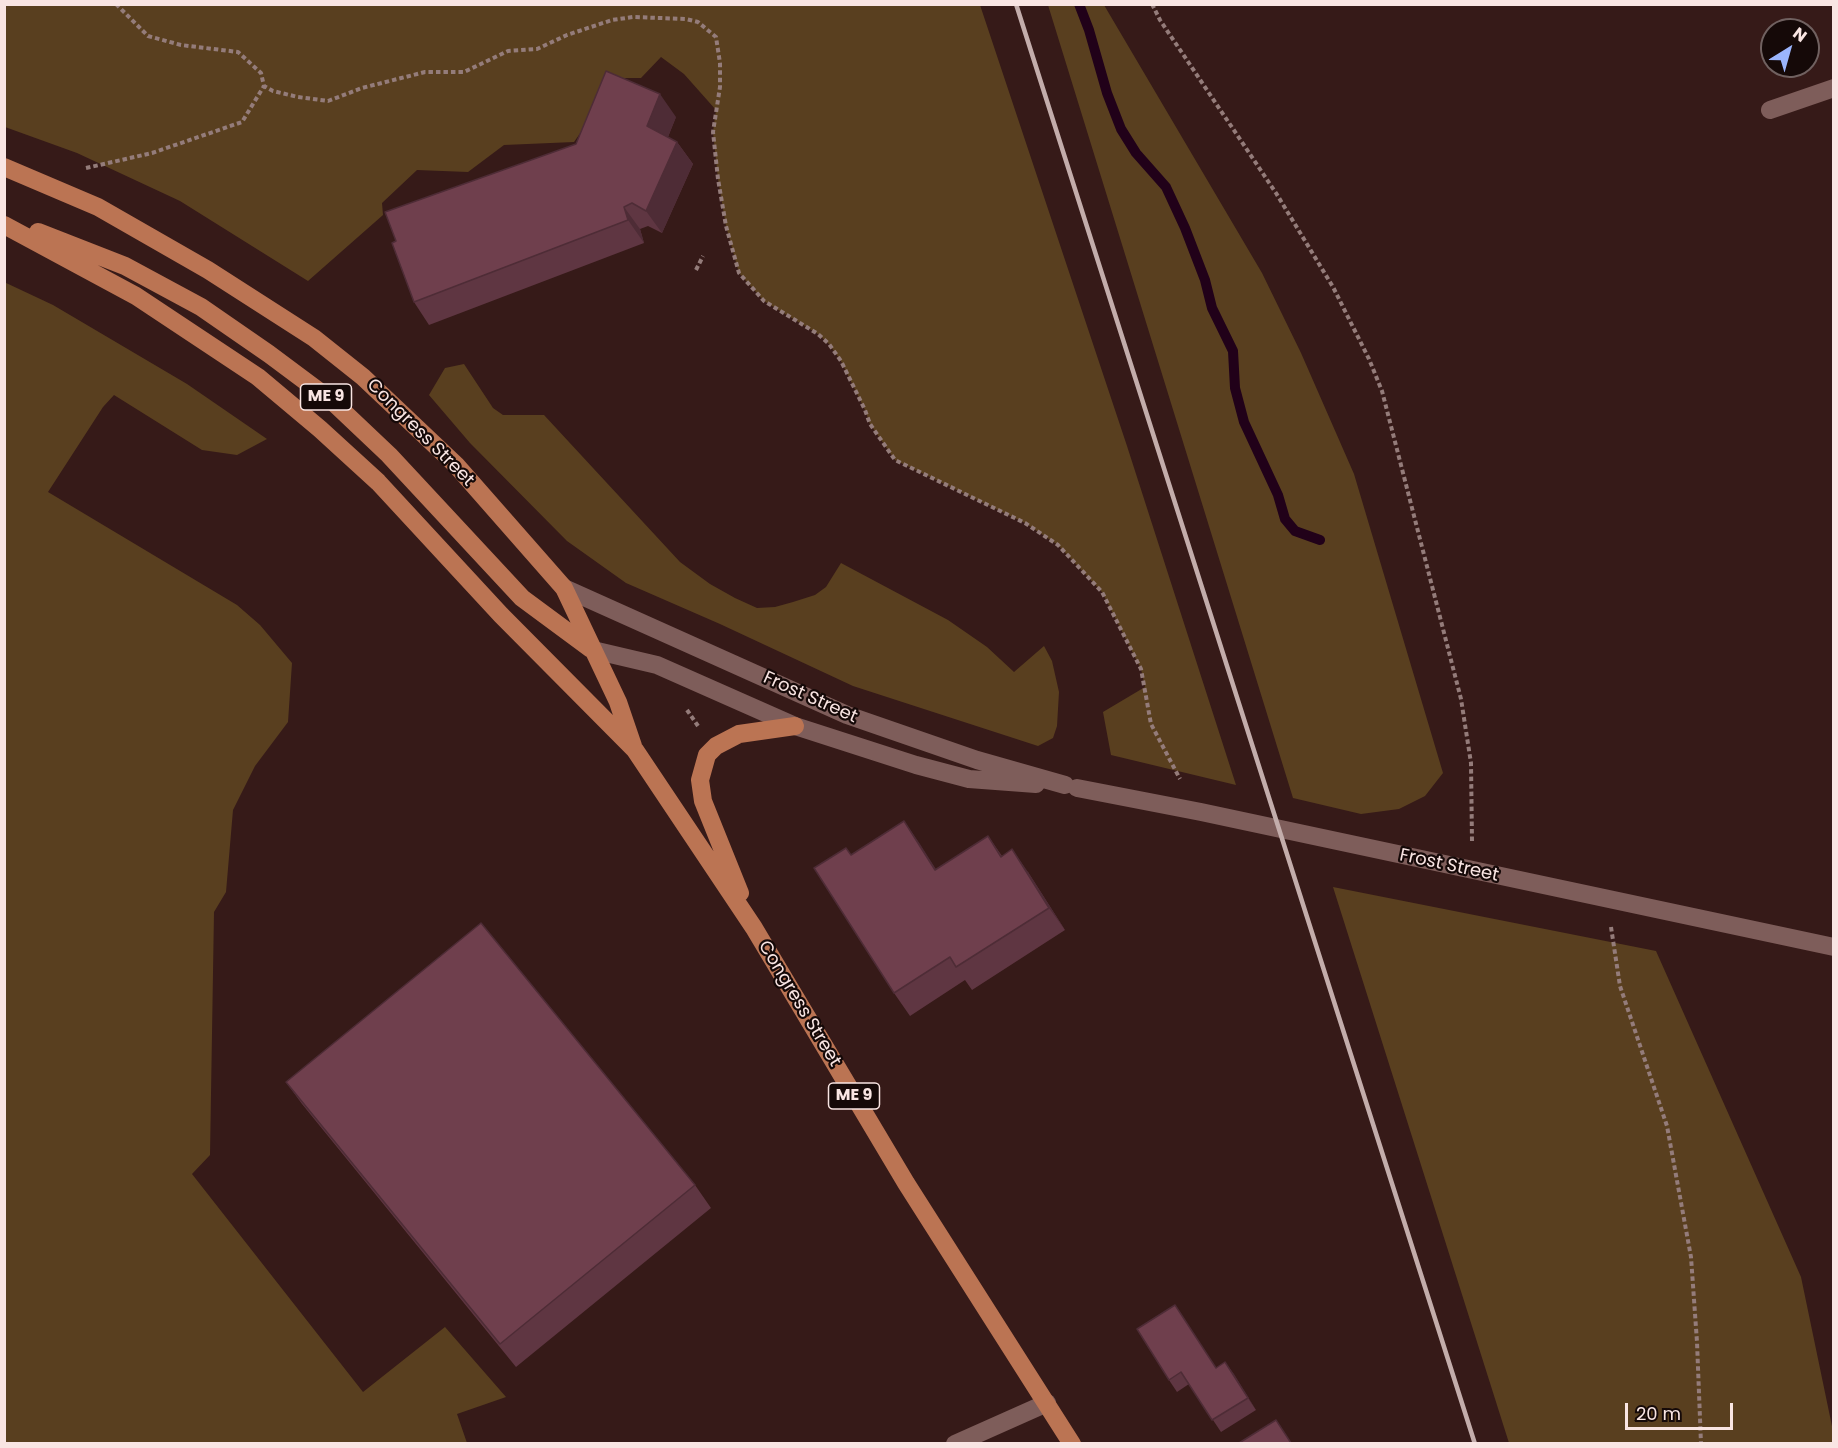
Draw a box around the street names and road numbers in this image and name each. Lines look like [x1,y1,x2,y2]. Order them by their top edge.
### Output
street label: Congress Street [362,375,478,491]
road number: ME 9 [300,384,352,410]
street label: Frost Street [760,668,860,728]
street label: Frost Street [1397,845,1501,887]
street label: Congress Street [753,937,845,1071]
road number: ME 9 [828,1083,880,1109]

